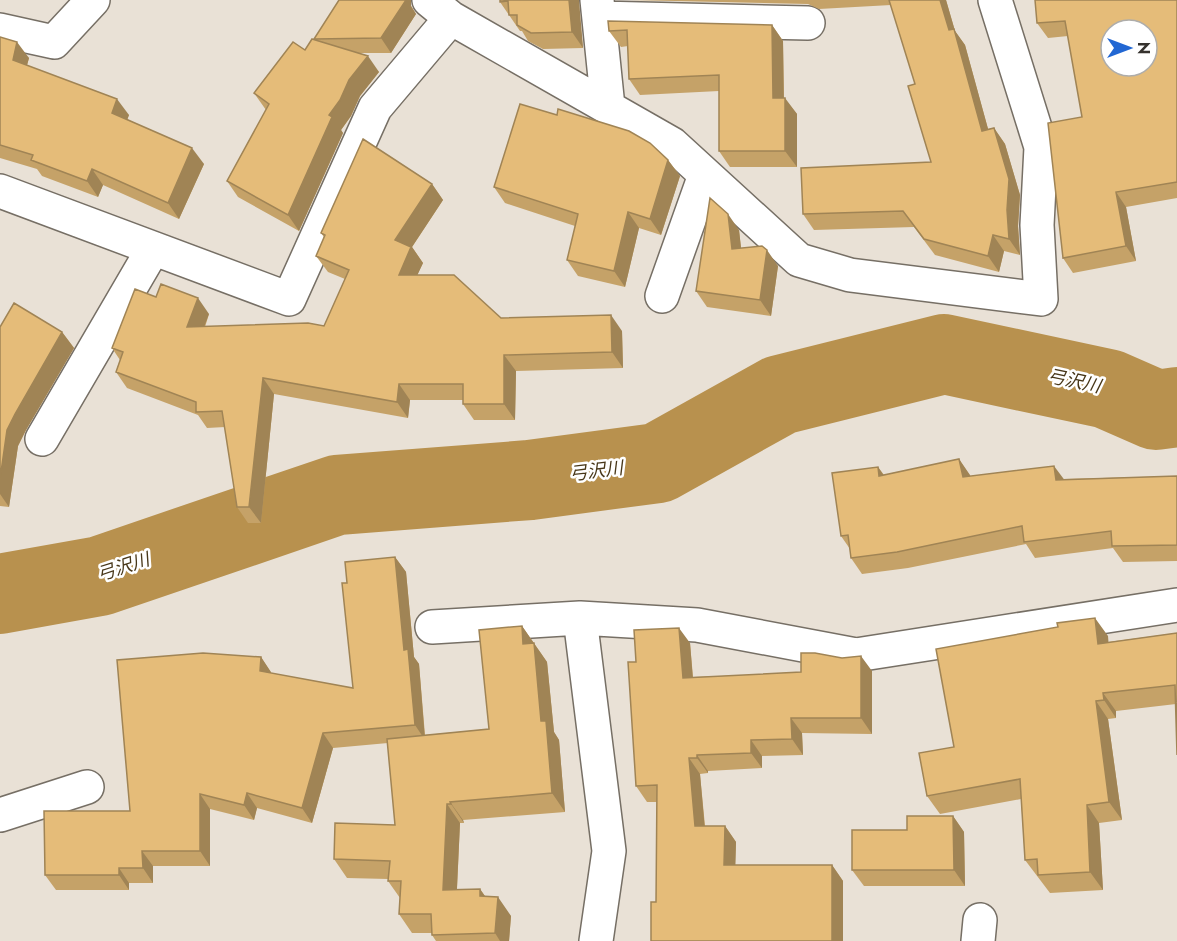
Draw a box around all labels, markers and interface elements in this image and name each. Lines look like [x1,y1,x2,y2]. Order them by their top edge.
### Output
north arrow [1099,18,1159,78]
text: N [1132,42,1155,54]
water label: 弓沢川 [1045,363,1105,400]
water label: 弓沢川 [568,455,626,487]
water label: 弓沢川 [93,546,155,588]

